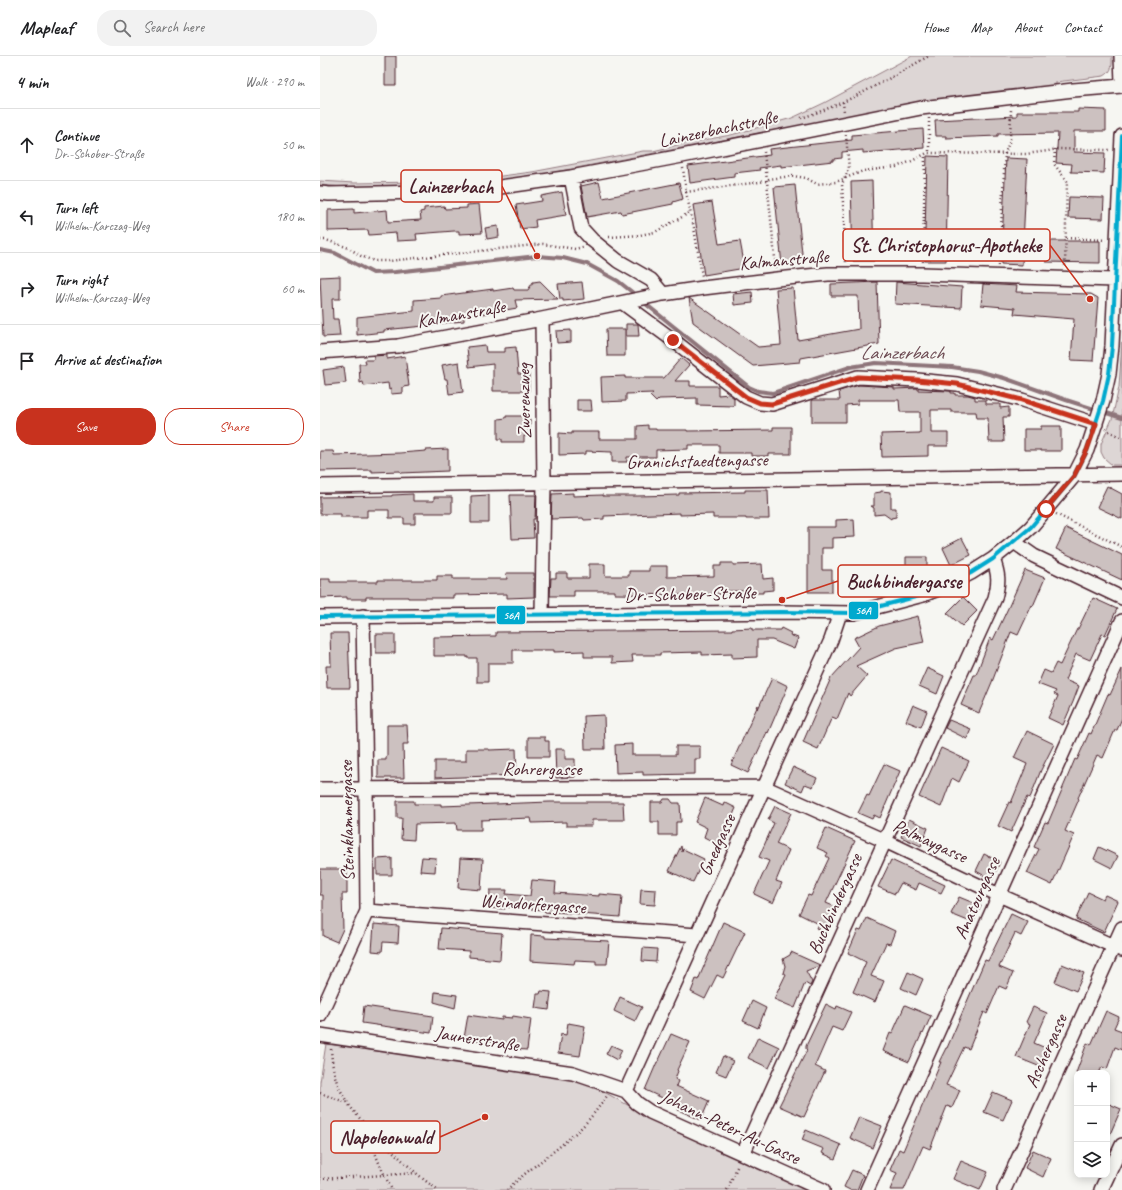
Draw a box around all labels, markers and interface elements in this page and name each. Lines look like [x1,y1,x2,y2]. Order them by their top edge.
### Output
search box [97,10,377,46]
text: Mapleaf [20,16,73,40]
icon: search [111,17,133,39]
text: Search here [143,18,204,37]
text: Home [923,19,949,36]
text: Map [971,19,992,36]
text: About [1014,19,1042,36]
text: Contact [1064,19,1102,36]
text: 4 min [16,72,49,93]
text: Walk · 290 m [245,74,304,90]
street label: Lainzerbachstraße [657,104,781,153]
text: Continue [54,127,99,146]
icon: ahead [16,134,38,156]
text: 50 m [282,137,304,153]
text: Dr.-Schober-Straße [54,146,144,162]
callout: Lainzerbach [401,170,502,202]
text: Lainzerbach [409,174,494,199]
text: Turn left [54,199,97,218]
icon: left [16,206,38,228]
text: 180 m [276,209,304,225]
text: Wilhelm-Karczag-Weg [54,218,150,234]
callout: St. Christophorus-Apotheke [843,229,1050,261]
text: St. Christophorus-Apotheke [851,233,1043,258]
street label: Kalmanstraße [739,244,831,276]
text: Turn right [54,271,107,290]
icon: right [16,278,38,300]
text: 60 m [282,281,304,297]
text: Wilhelm-Karczag-Weg [54,290,150,306]
street label: Kalmanstraße [415,294,509,334]
route end [664,331,682,349]
water label: Lainzerbach [860,340,946,365]
icon: arrive [16,350,38,372]
text: Arrive at destination [54,351,161,370]
street label: Zwerenzweg [511,362,537,439]
button: Save [16,408,156,445]
button: Share [164,408,304,445]
street label: Granichstaedtengasse [626,448,770,474]
route start [1037,500,1055,518]
callout: Buchbindergasse [838,565,969,597]
text: Buchbindergasse [846,569,963,594]
street label: Dr.-Schober-Straße [624,581,758,607]
line badge: 56A [848,601,879,620]
text: 56A [855,603,872,617]
line badge: 56A [496,605,526,625]
text: 56A [503,608,520,622]
street label: Rohrergasse [502,757,583,781]
street label: Steinklammergasse [334,759,360,882]
street label: Gnedgasse [693,809,742,880]
street label: Palmaygasse [889,813,973,869]
street label: Buchbindergasse [802,848,869,958]
street label: Anatourgasse [948,852,1006,943]
street label: Weindorfergasse [480,888,588,920]
street label: Aschergasse [1019,1009,1073,1091]
street label: Jaunerstraße [433,1020,522,1058]
map controls [1074,1070,1110,1178]
button: + [1074,1070,1110,1106]
street label: Johann-Peter-Au-Gasse [655,1084,805,1171]
button: − [1074,1106,1110,1142]
callout: Napoleonwald [331,1121,440,1153]
text: Napoleonwald [340,1125,436,1150]
button: layers [1074,1142,1110,1178]

